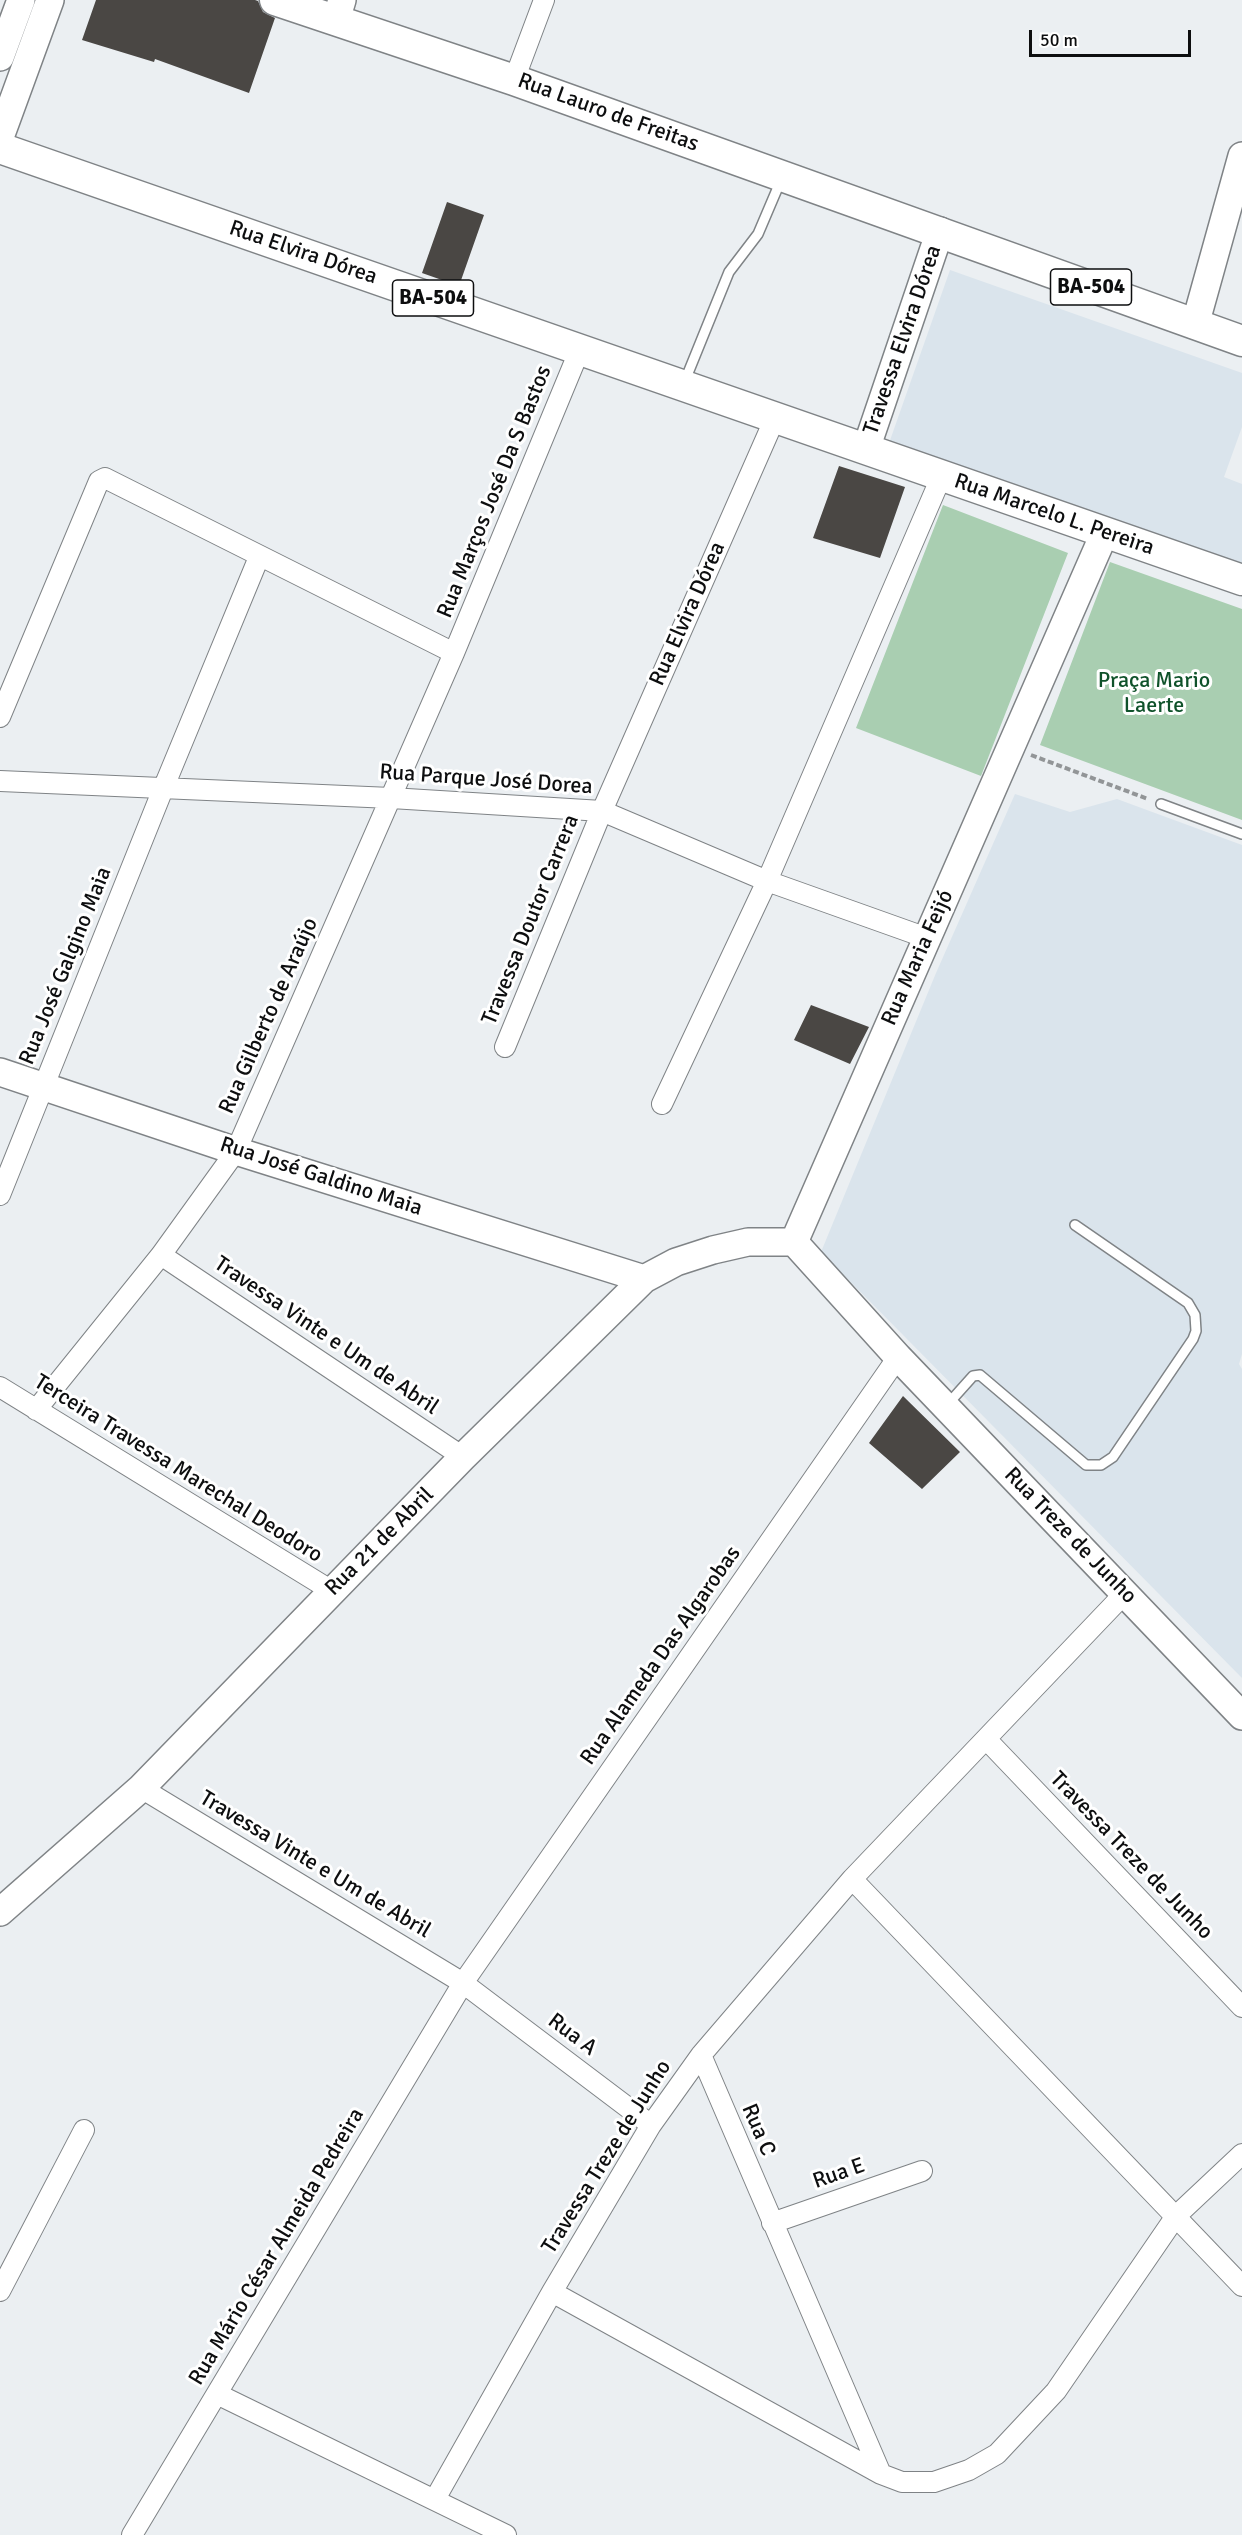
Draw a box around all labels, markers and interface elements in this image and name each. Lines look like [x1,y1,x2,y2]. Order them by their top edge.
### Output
scale bar [1032,18,1194,56]
text: 50 m [1040,29,1078,51]
street label: Rua Lauro de Freitas [514,68,702,158]
street label: Rua Elvira Dórea [226,215,380,291]
street label: Travessa Elvira Dórea [858,242,948,438]
road number: BA-504 [1050,269,1132,305]
road number: BA-504 [392,280,474,316]
street label: Rua Marços José Da S Bastos [432,362,558,622]
street label: Rua Marcelo L. Pereira [951,468,1157,562]
street label: Rua Elvira Dórea [644,538,732,690]
park label: Praça Mario Laerte [1098,668,1210,720]
street label: Rua Parque José Dorea [379,759,593,801]
street label: Travessa Doutor Carrera [477,811,585,1029]
street label: Rua José Galgino Maia [14,863,118,1069]
street label: Rua Maria Feijó [876,886,960,1030]
street label: Rua Gilberto de Araújo [214,914,324,1118]
street label: Rua José Galdino Maia [217,1132,425,1222]
street label: Travessa Vinte e Um de Abril [209,1251,443,1421]
street label: Terceira Travessa Marechal Deodoro [29,1369,327,1569]
street label: Rua Treze de Junho [998,1462,1142,1610]
street label: Rua 21 de Abril [320,1482,440,1602]
street label: Rua Alameda Das Algarobas [575,1541,747,1771]
street label: Travessa Treze de Junho [1044,1767,1218,1945]
street label: Travessa Vinte e Um de Abril [195,1785,435,1945]
street label: Rua A [542,2008,602,2062]
street label: Travessa Treze de Junho [537,2055,677,2259]
street label: Rua C [735,2100,781,2160]
street label: Rua Mário César Almeida Pedreira [184,2104,370,2390]
street label: Rua E [810,2153,868,2195]

